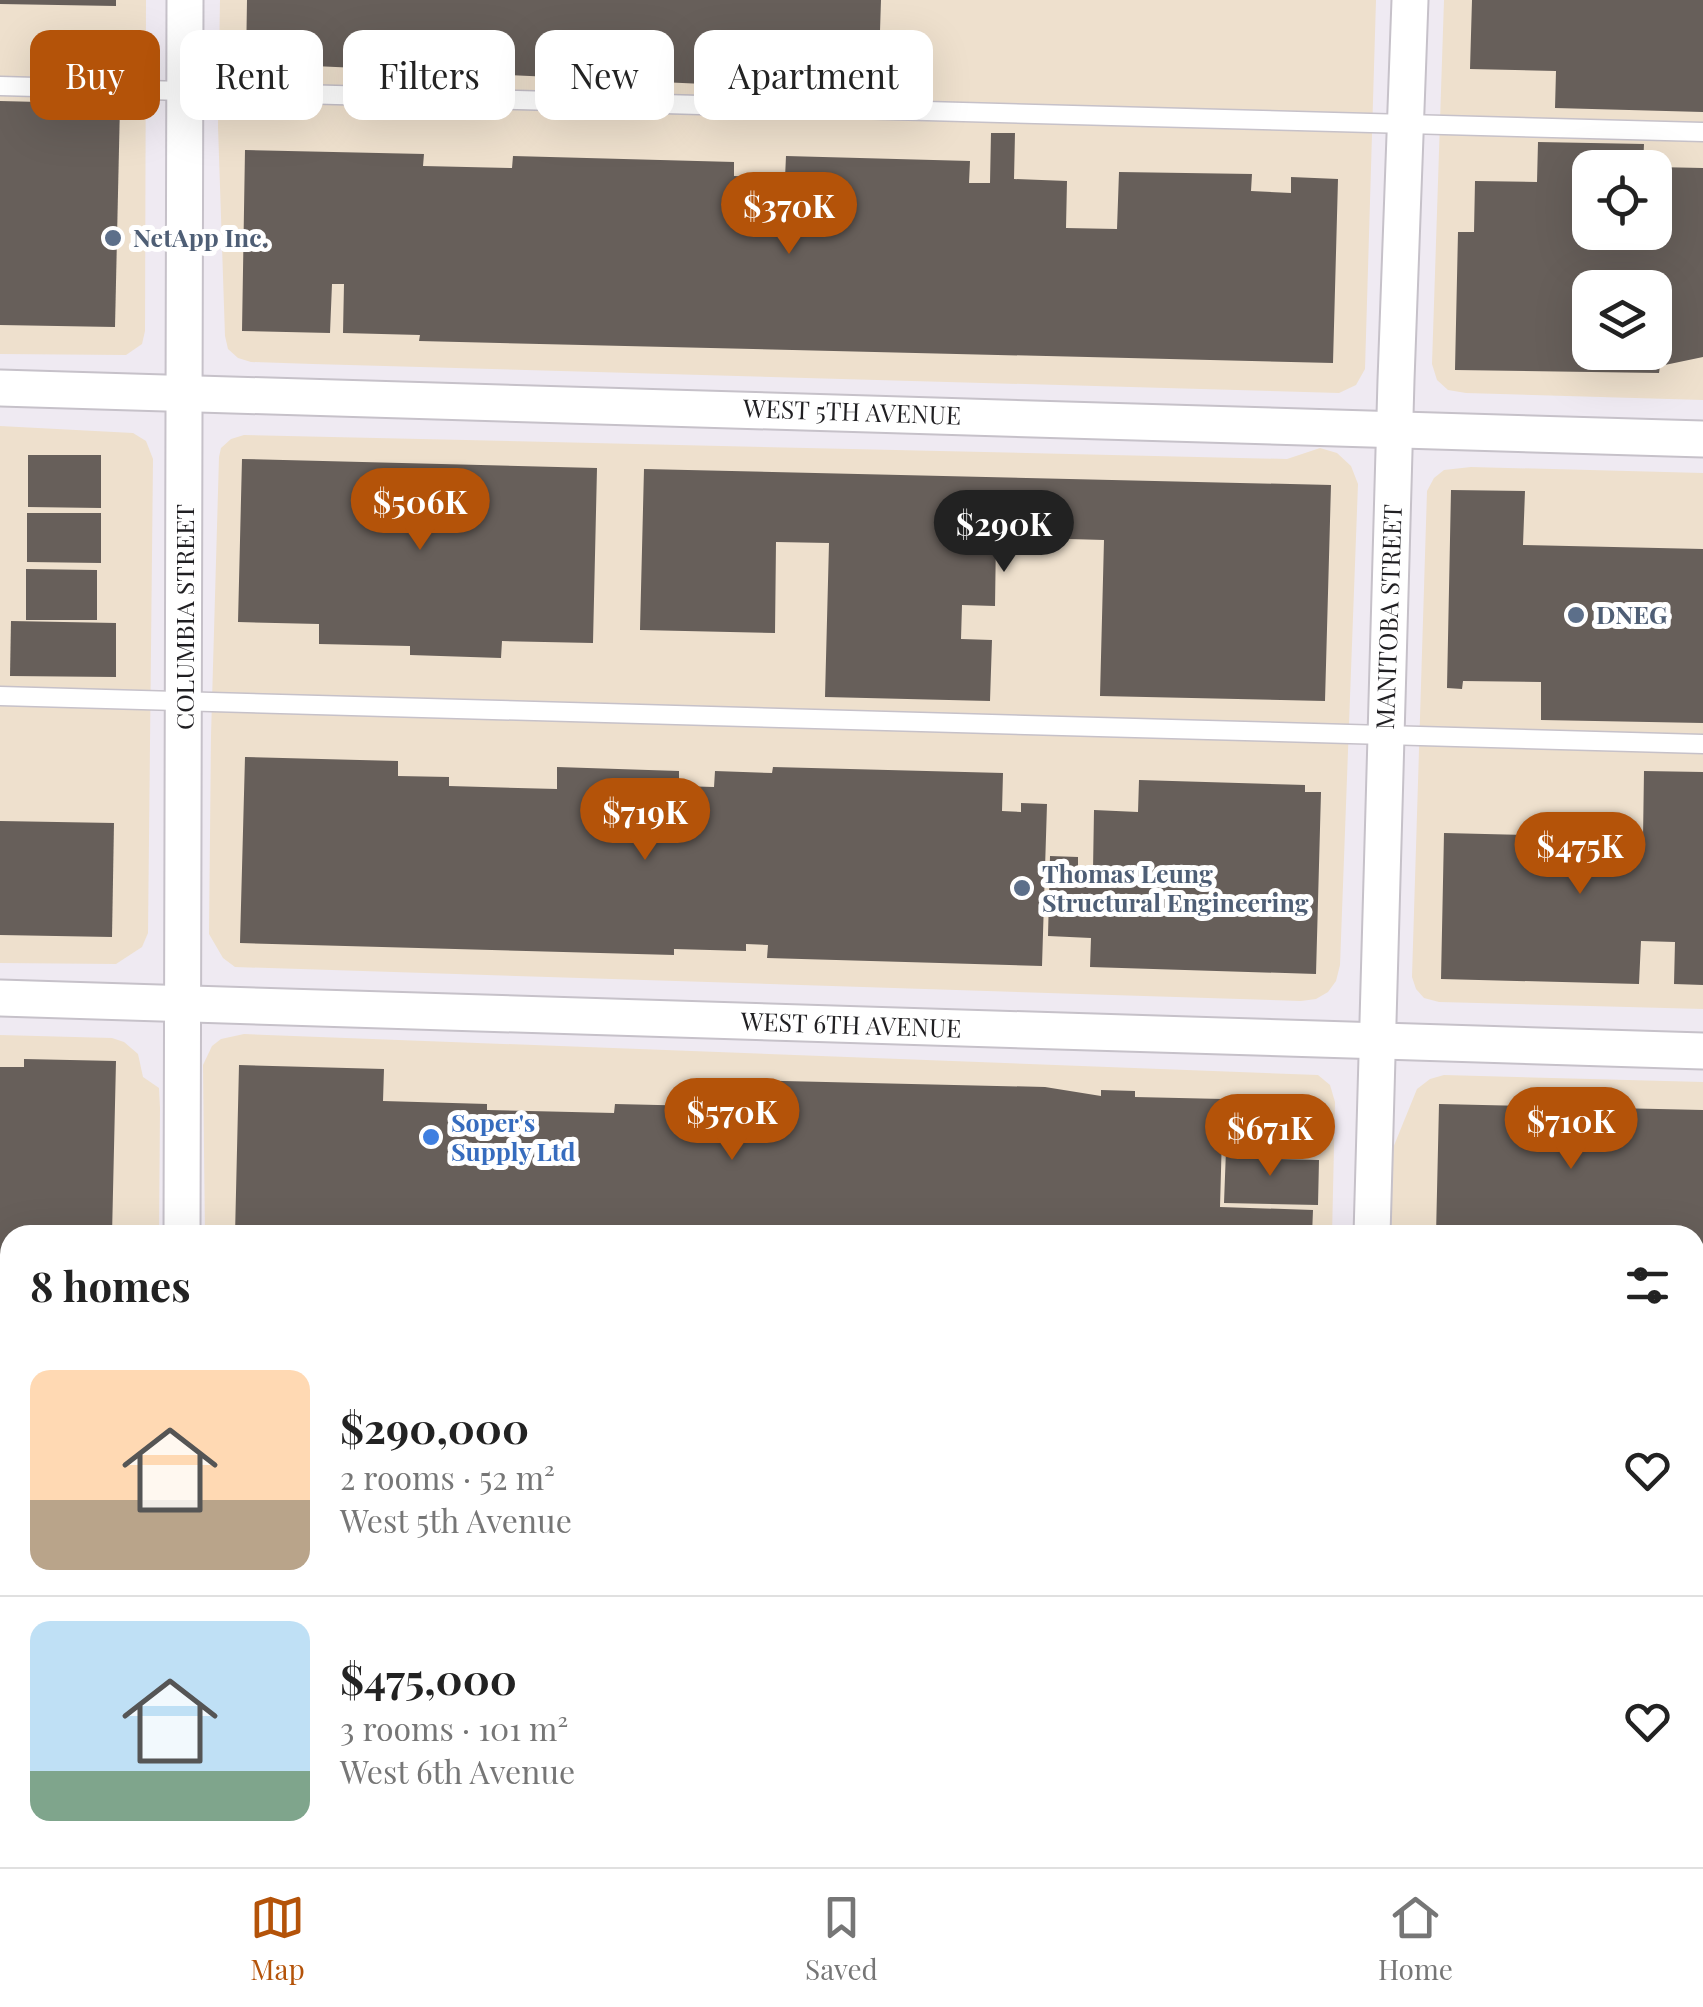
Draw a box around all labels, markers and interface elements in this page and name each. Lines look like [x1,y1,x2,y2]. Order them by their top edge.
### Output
chip: Buy [30,30,160,120]
chip: Rent [180,30,323,120]
chip: Filters [343,30,515,120]
chip: New [535,30,674,120]
chip: Apartment [694,30,933,120]
map controls [1572,150,1672,370]
button: locate [1572,150,1672,250]
pin: $370K [719,172,859,257]
text: $370K [743,183,835,226]
place label: NetApp Inc. [133,220,268,253]
marker: NetApp Inc. [102,227,124,249]
button: layers [1572,270,1672,370]
street label: WEST 5TH AVENUE [741,390,962,431]
pin: $506K [350,468,490,553]
text: $506K [373,479,467,522]
pin: $290K [934,490,1074,575]
text: $290K [956,501,1052,544]
street label: COLUMBIA STREET [167,504,200,730]
street label: MANITOBA STREET [1367,504,1408,730]
place label: DNEG [1596,597,1667,630]
marker: DNEG [1565,604,1587,626]
pin: $719K [575,778,715,863]
text: $719K [602,789,688,832]
pin: $475K [1510,812,1650,897]
text: $475K [1537,823,1623,866]
place label: Thomas Leung Structural Engineering [1042,856,1309,918]
marker: Thomas Leung Structural Engineering [1011,877,1033,899]
street label: WEST 6TH AVENUE [739,1003,962,1044]
pin: $570K [662,1078,802,1163]
pin: $710K [1501,1087,1641,1172]
text: $570K [686,1089,778,1132]
pin: $671K [1200,1094,1340,1179]
text: $710K [1527,1098,1615,1141]
place label: Soper's Supply Ltd [451,1105,576,1167]
text: $671K [1227,1105,1313,1148]
marker: Soper's Supply Ltd [420,1126,442,1148]
text: 8 homes [30,1257,191,1313]
icon: filters [1620,1258,1675,1313]
text: $290,000 [340,1399,529,1455]
icon: home [110,1410,230,1530]
icon: heart [1620,1443,1675,1498]
text: 2 rooms · 52 m² [340,1455,555,1498]
text: West 5th Avenue [340,1498,572,1541]
text: $475,000 [340,1650,517,1706]
icon: home [110,1661,230,1781]
icon: heart [1620,1694,1675,1749]
text: 3 rooms · 101 m² [340,1706,568,1749]
text: West 6th Avenue [340,1749,575,1792]
tab: Map [250,1890,305,1987]
tab: Saved [805,1890,878,1987]
tab: Home [1378,1890,1453,1987]

